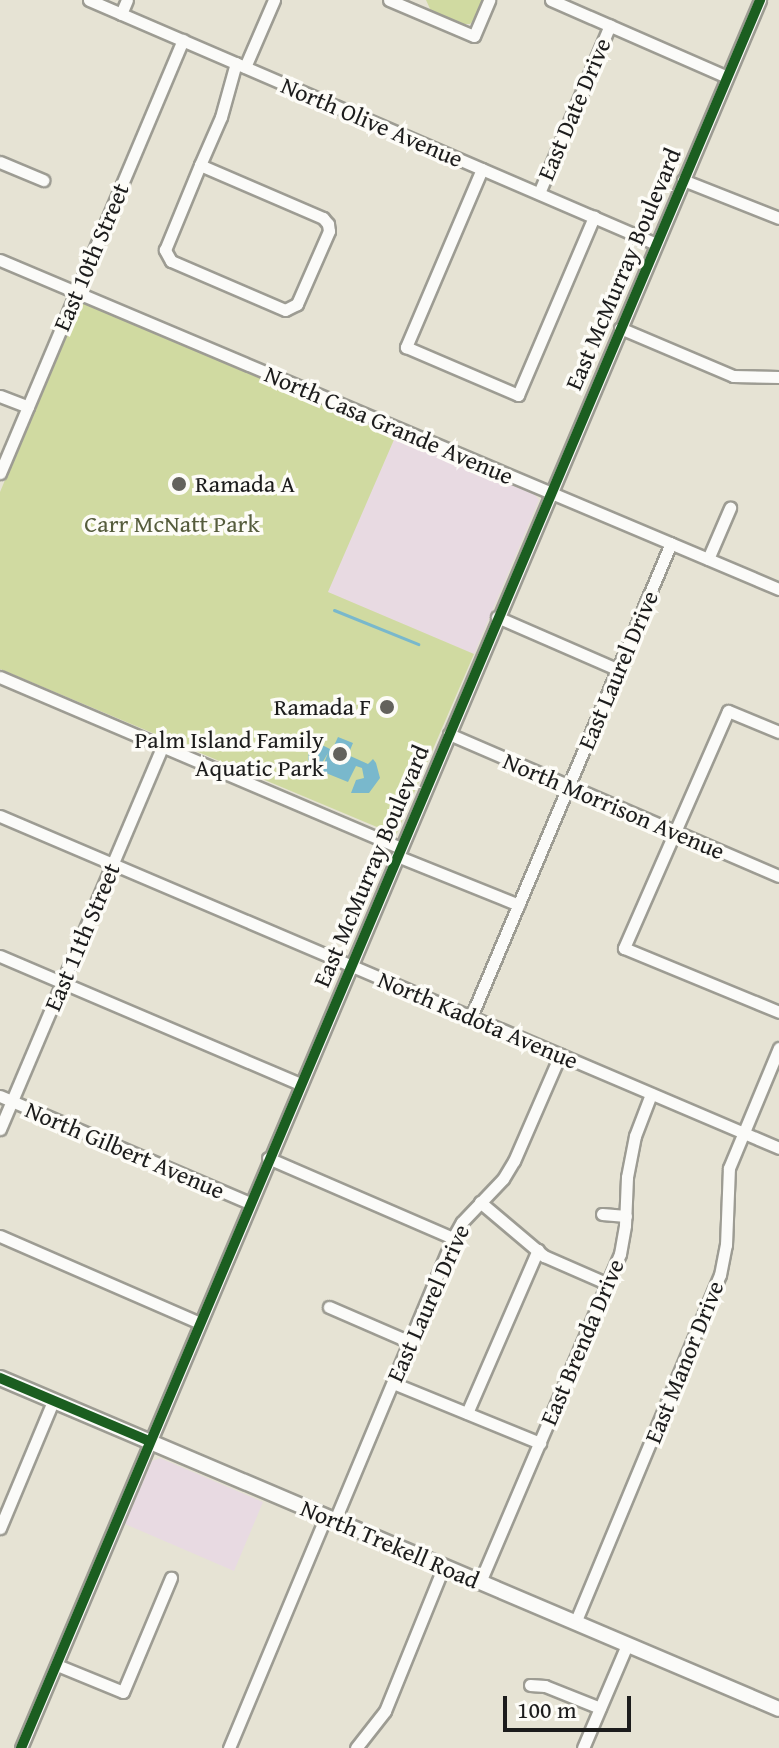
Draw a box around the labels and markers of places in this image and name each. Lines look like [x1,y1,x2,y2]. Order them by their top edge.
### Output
place label: Ramada A [195,470,295,498]
marker: Ramada A [170,475,188,493]
place label: Ramada F [274,693,371,721]
marker: Ramada F [378,698,396,716]
place label: Palm Island Family Aquatic Park [134,726,324,782]
marker: Palm Island Family Aquatic Park [331,745,349,763]

